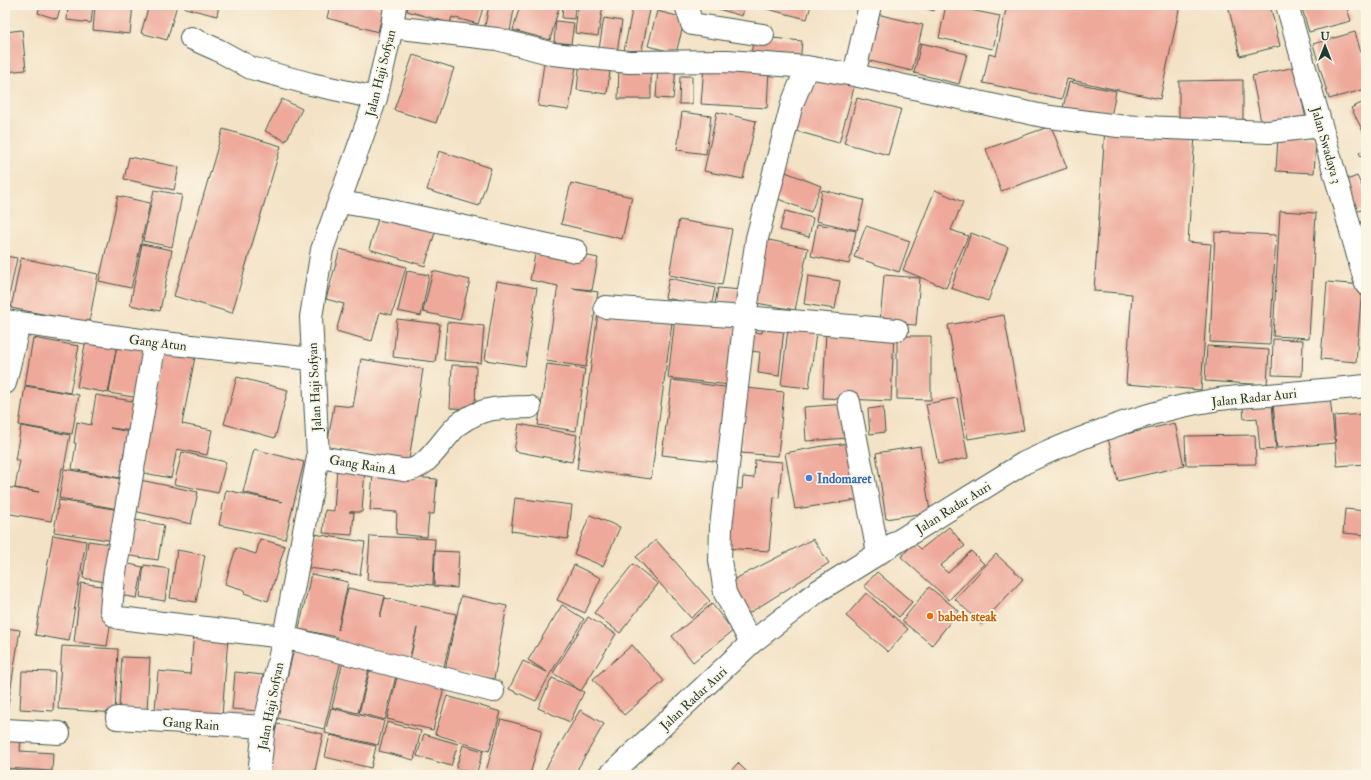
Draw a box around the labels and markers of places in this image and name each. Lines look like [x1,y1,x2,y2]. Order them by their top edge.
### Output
place label: Indomaret [817,471,872,487]
marker: Indomaret [804,473,814,483]
place label: babeh steak [937,609,998,625]
marker: babeh steak [925,611,935,621]

